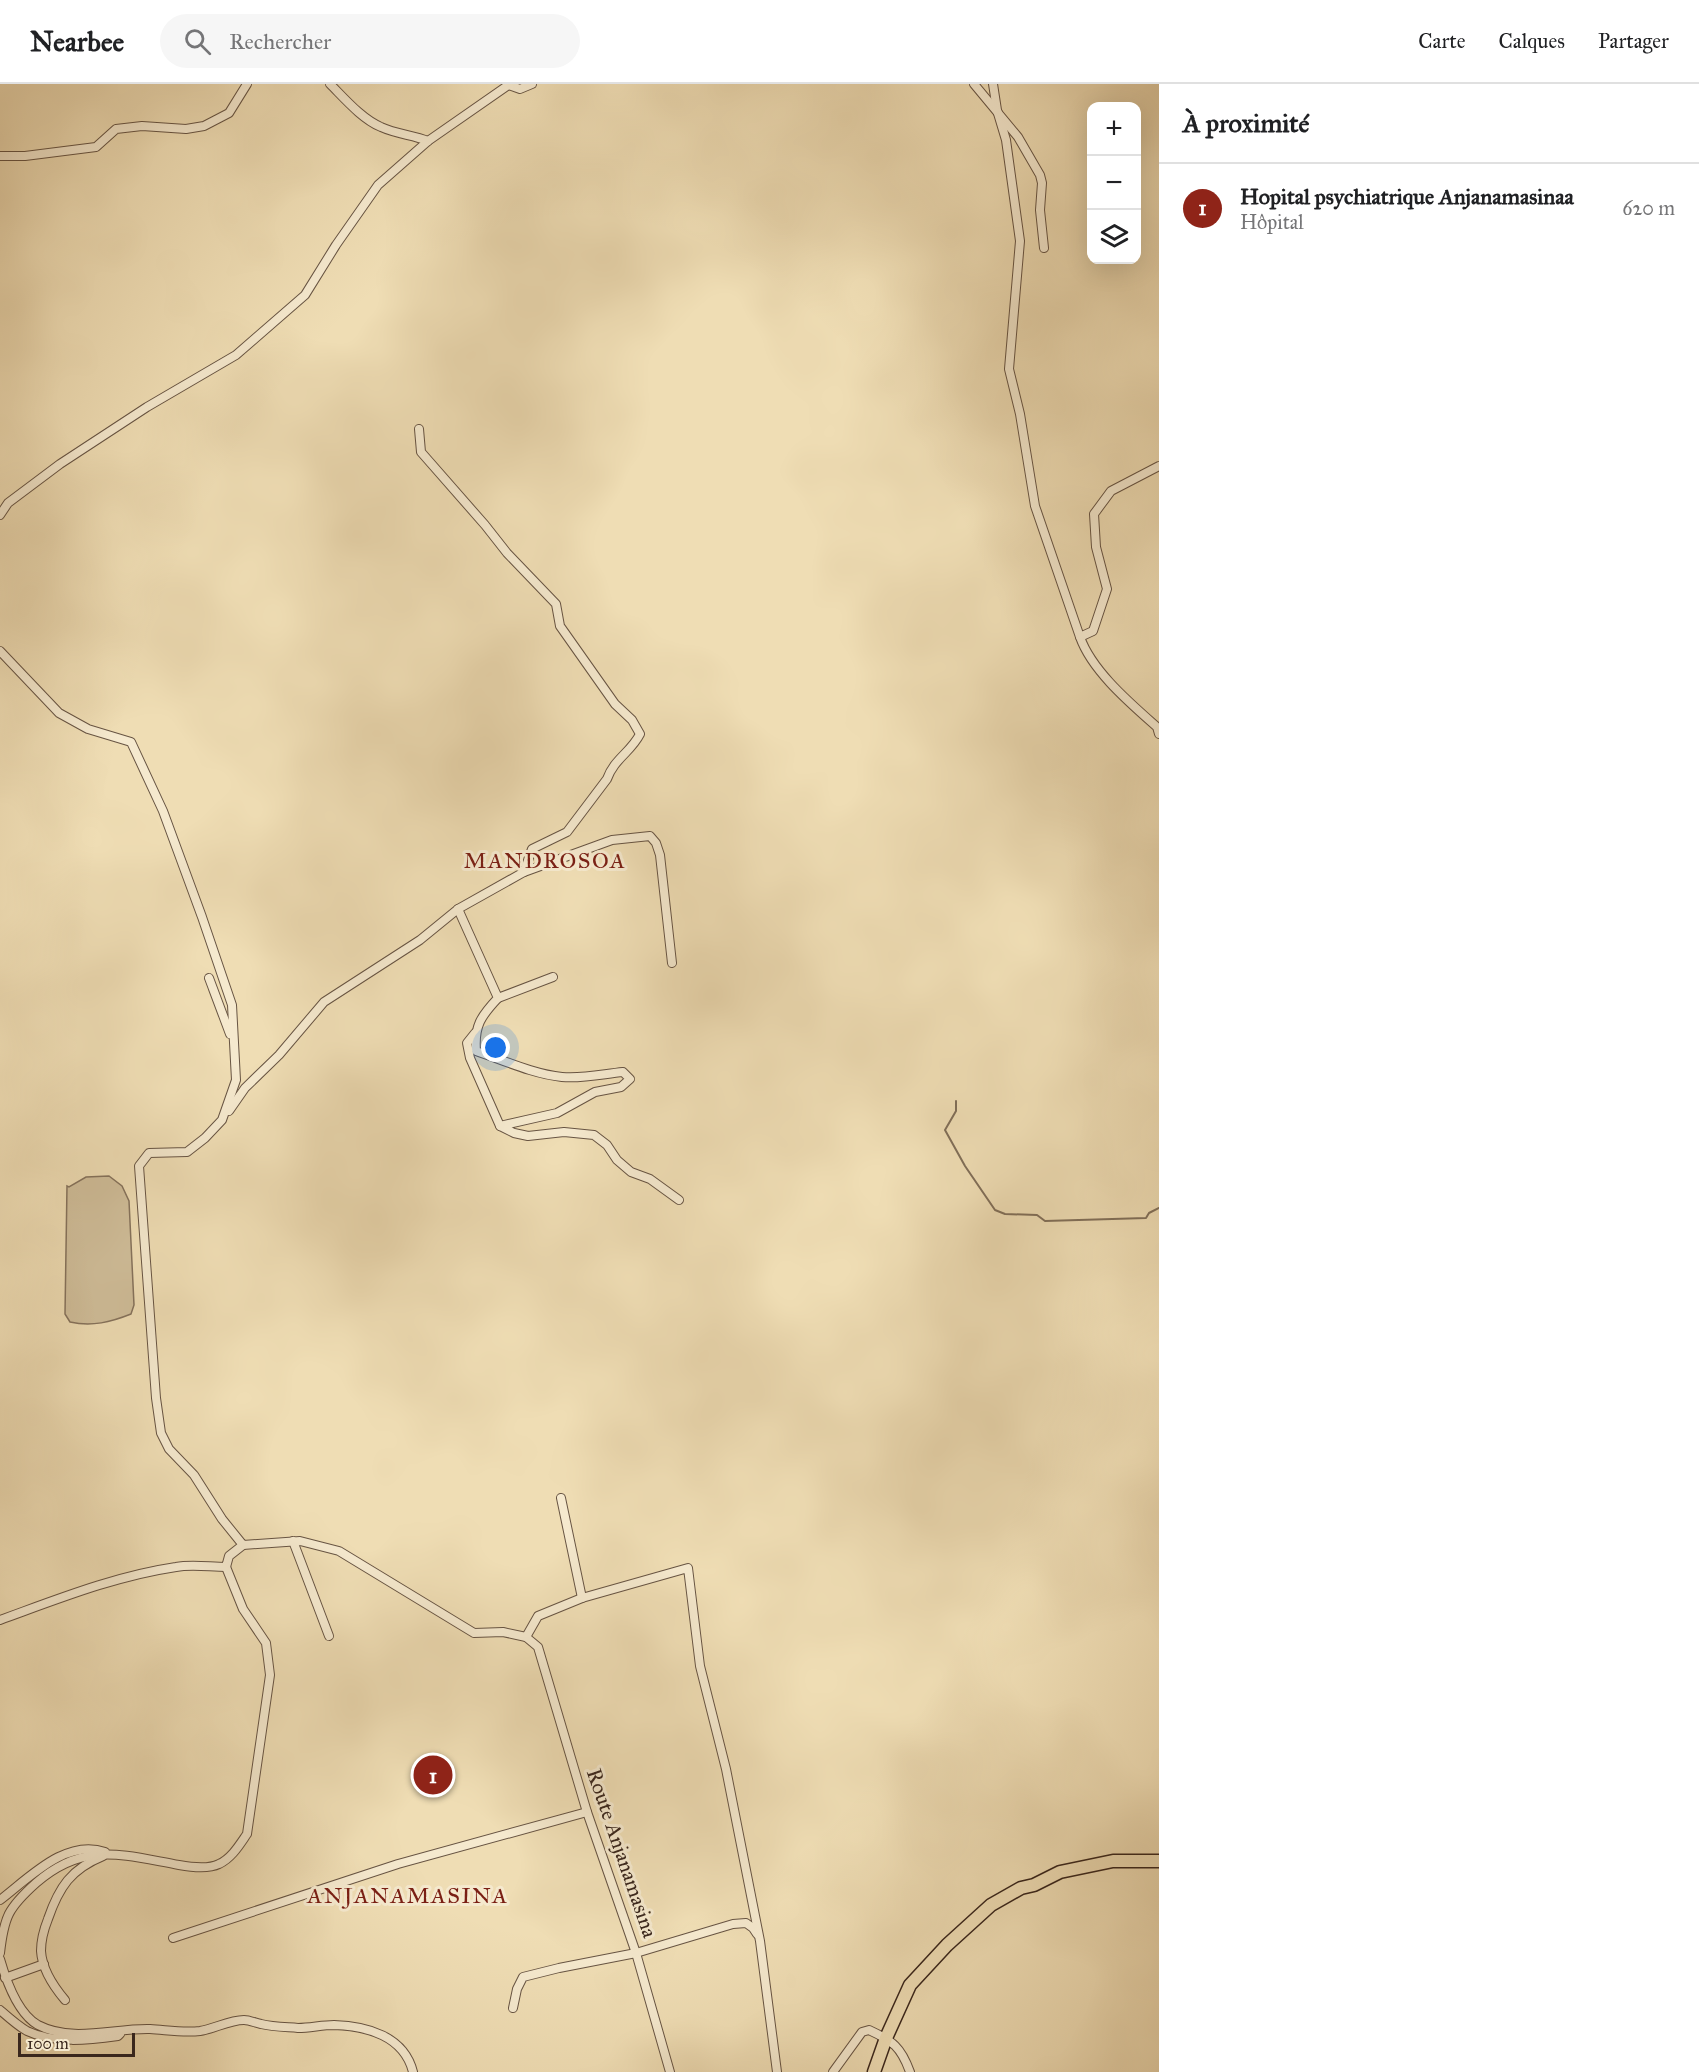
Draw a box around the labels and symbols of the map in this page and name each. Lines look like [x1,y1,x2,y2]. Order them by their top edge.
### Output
district label: MANDROSOA [464,847,626,874]
your location [481,1033,510,1062]
pin: 1 [414,1752,452,1798]
street label: Route Anjanamasina [581,1765,663,1941]
district label: ANJANAMASINA [306,1882,509,1909]
scale bar [18,2030,135,2058]

